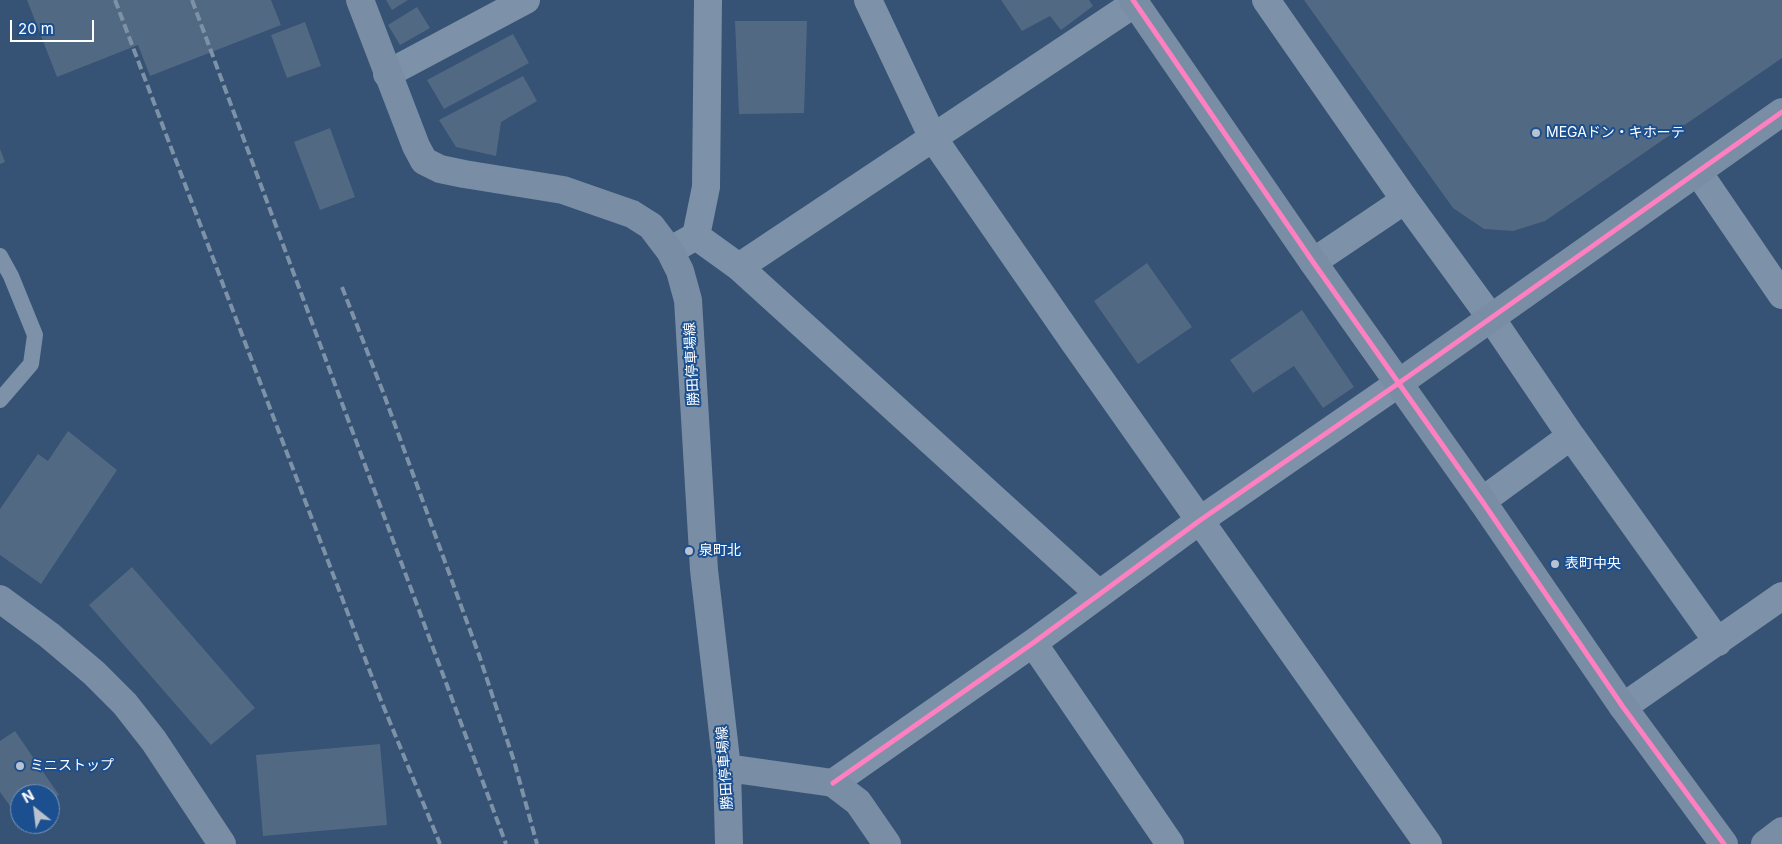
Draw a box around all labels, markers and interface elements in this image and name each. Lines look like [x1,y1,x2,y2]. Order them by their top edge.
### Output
scale bar [12,10,96,42]
text: 20 m [18,19,54,38]
place label: MEGAドン・キホーテ [1546,125,1685,141]
marker: MEGAドン・キホーテ [1530,127,1542,139]
street label: 勝田停車場線 [681,322,703,406]
place label: 泉町北 [699,543,741,559]
marker: 泉町北 [683,545,695,557]
place label: 表町中央 [1565,556,1621,572]
marker: 表町中央 [1549,558,1561,570]
street label: 勝田停車場線 [714,726,736,810]
place label: ミニストップ [30,758,114,774]
marker: ミニストップ [14,760,26,772]
north arrow [10,784,60,834]
text: N [19,786,37,806]

